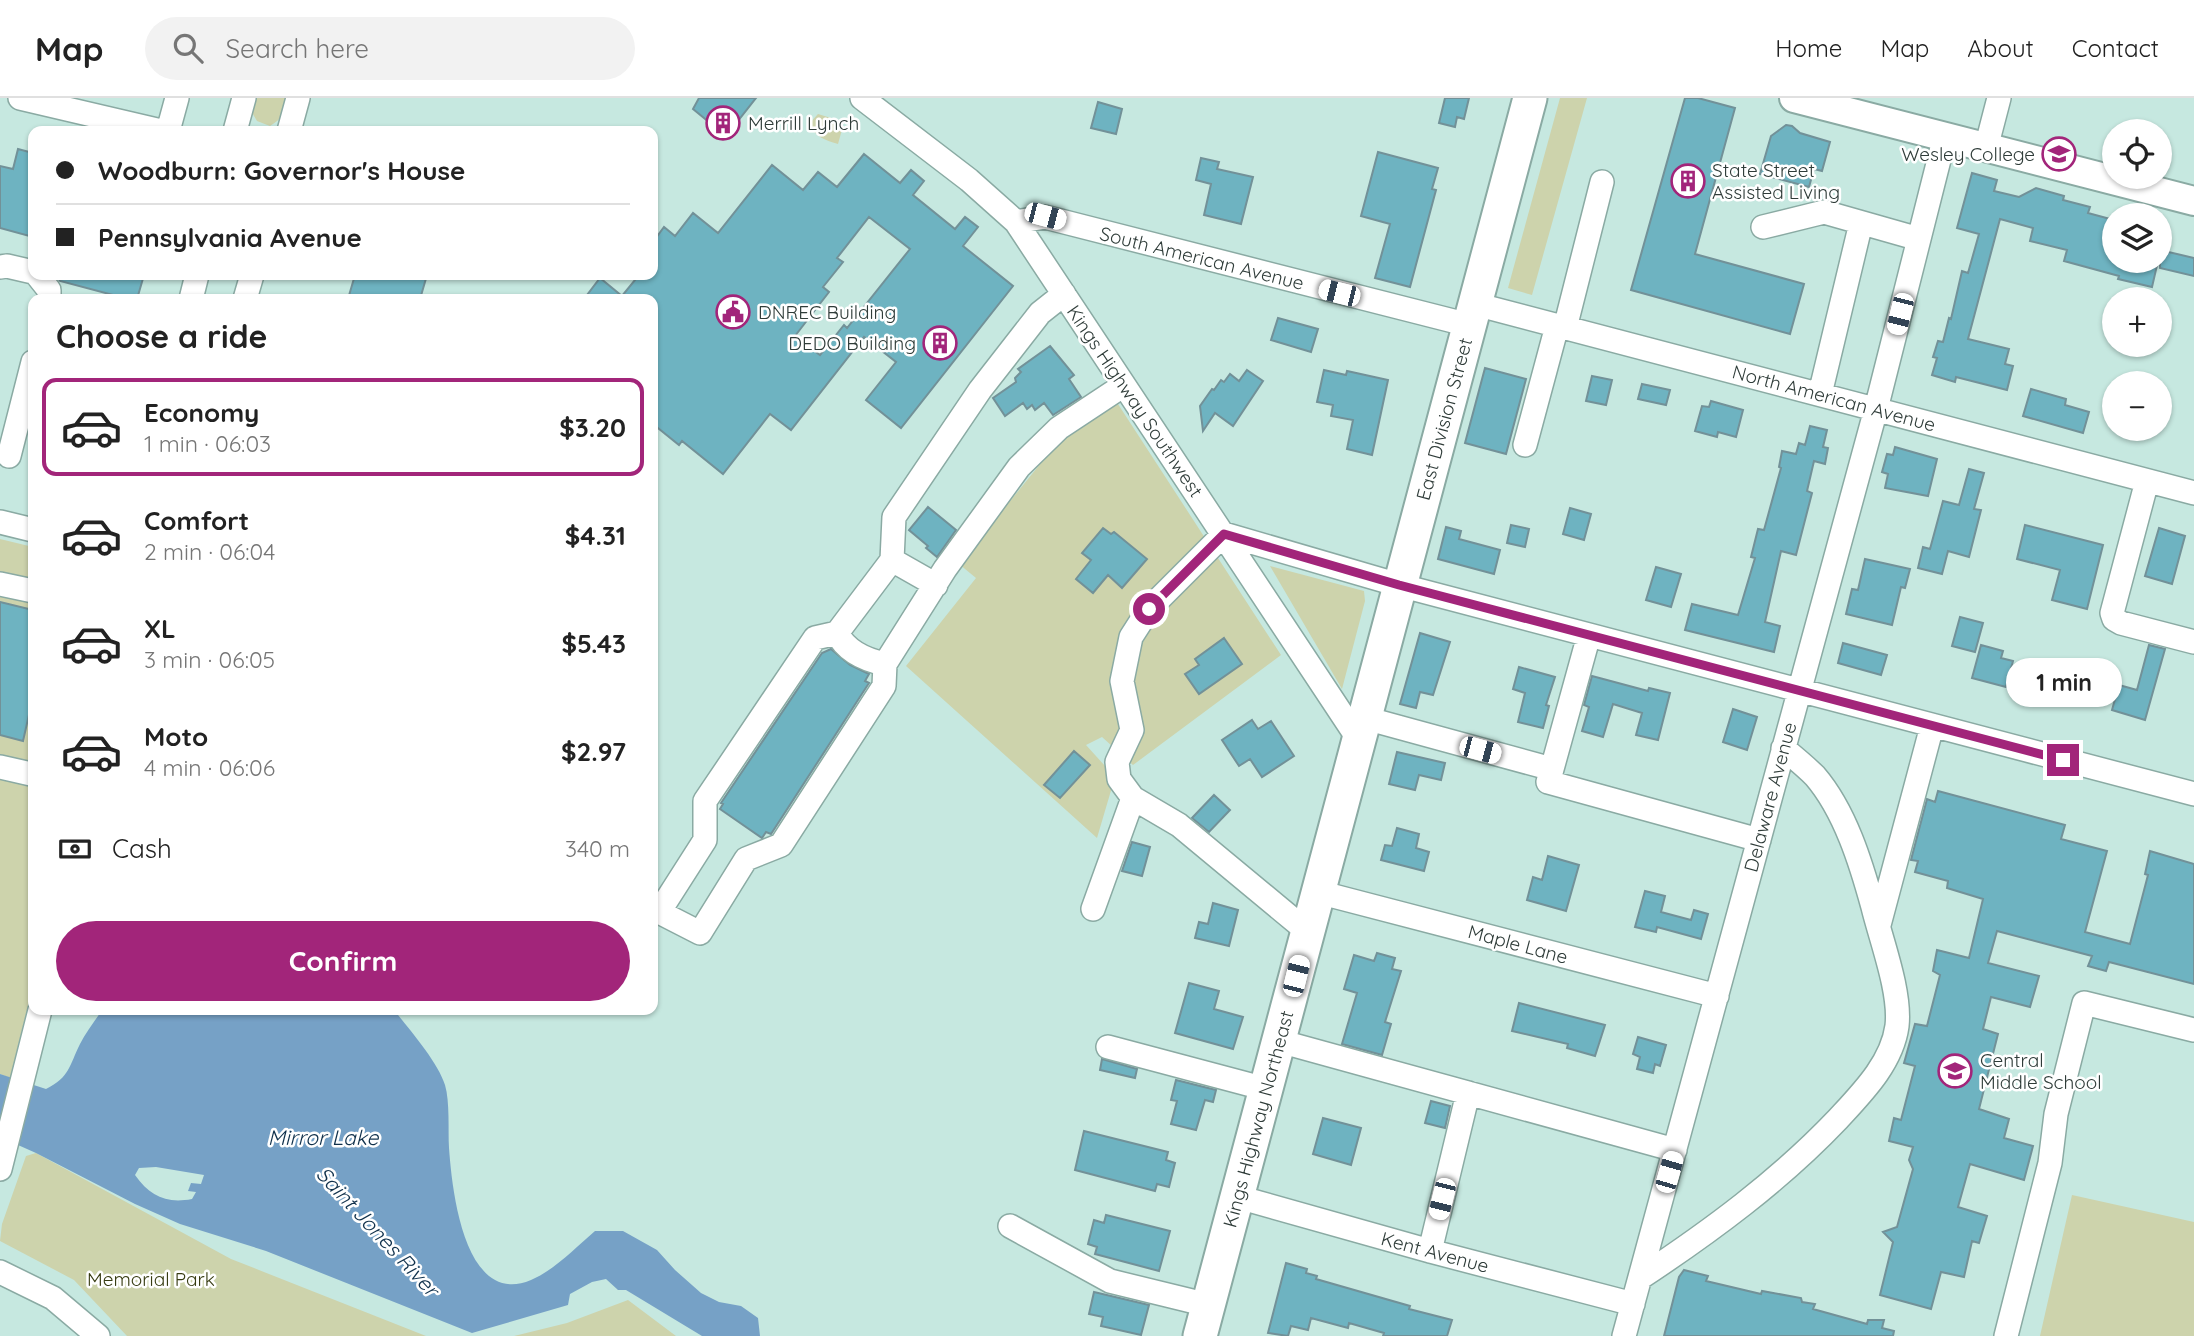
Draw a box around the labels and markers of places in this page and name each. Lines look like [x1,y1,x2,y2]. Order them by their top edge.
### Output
building icon: Merrill Lynch [704,104,742,142]
place label: Merrill Lynch [748,111,859,135]
school or university icon: Wesley College [2040,135,2078,173]
place label: Wesley College [1901,142,2035,166]
place label: State Street Assisted Living [1712,158,1840,204]
building icon: State Street Assisted Living [1669,162,1707,200]
public building icon: DNREC Building [714,293,752,331]
place label: DNREC Building [758,300,896,324]
building icon: DEDO Building [921,324,959,362]
place label: DEDO Building [788,331,916,355]
place label: Central Middle School [1980,1048,2102,1094]
school or university icon: Central Middle School [1936,1052,1974,1090]

